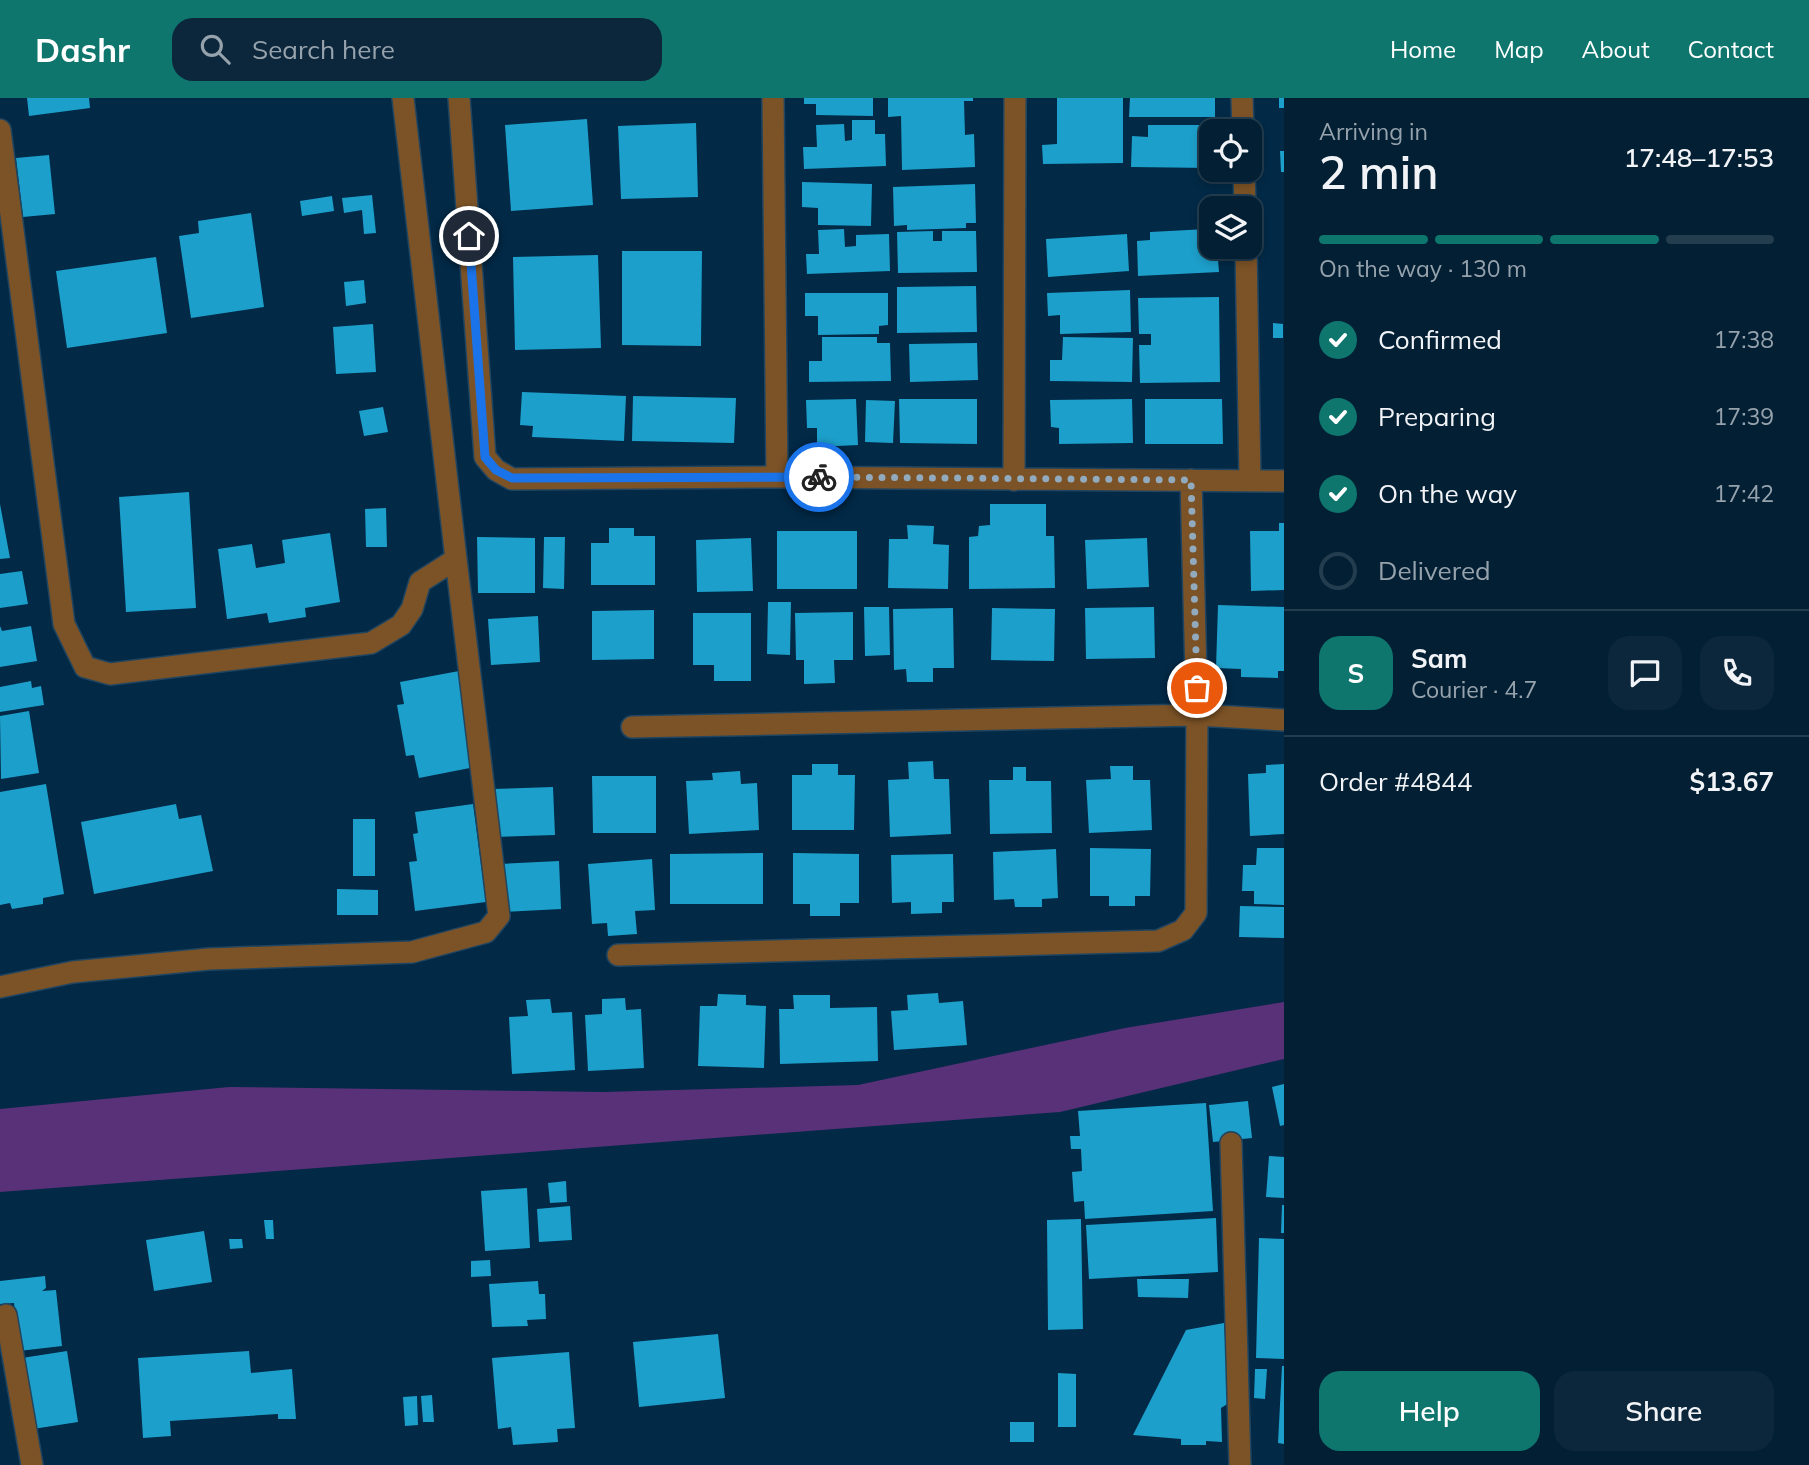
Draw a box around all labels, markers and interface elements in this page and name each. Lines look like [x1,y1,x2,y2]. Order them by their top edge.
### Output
search box [172,18,662,81]
text: Dashr [35,29,130,70]
icon: search [196,30,234,68]
text: Search here [252,33,395,66]
text: Home [1390,34,1456,64]
text: Map [1494,34,1544,64]
text: About [1582,34,1650,64]
text: Contact [1688,34,1774,64]
text: Arriving in [1319,117,1428,146]
map controls [1199,119,1262,259]
button: locate [1199,119,1262,182]
text: 17:48–17:53 [1624,141,1774,174]
text: 2 min [1319,143,1438,201]
button: layers [1199,196,1262,259]
pin [439,206,499,266]
icon: home [450,217,488,255]
text: On the way · 130 m [1319,254,1527,283]
icon: check [1319,321,1357,359]
text: Confirmed [1378,323,1502,356]
text: 17:38 [1714,325,1774,354]
icon: check [1319,398,1357,436]
text: Preparing [1378,400,1496,433]
text: 17:39 [1714,402,1774,431]
courier [784,442,854,512]
icon: bike [800,458,838,496]
icon: check [1319,475,1357,513]
text: On the way [1378,477,1517,510]
text: 17:42 [1714,479,1774,508]
text: Delivered [1378,554,1491,587]
button: chat [1608,636,1682,710]
button: phone [1700,636,1774,710]
text: Sam [1411,642,1467,675]
text: S [1348,657,1364,690]
pin [1167,658,1227,718]
icon: bag [1178,669,1216,707]
text: Courier · 4.7 [1411,675,1537,704]
text: Order #4844 [1319,765,1472,798]
text: $13.67 [1690,765,1774,798]
button: Help [1319,1371,1540,1451]
button: Share [1554,1371,1774,1451]

